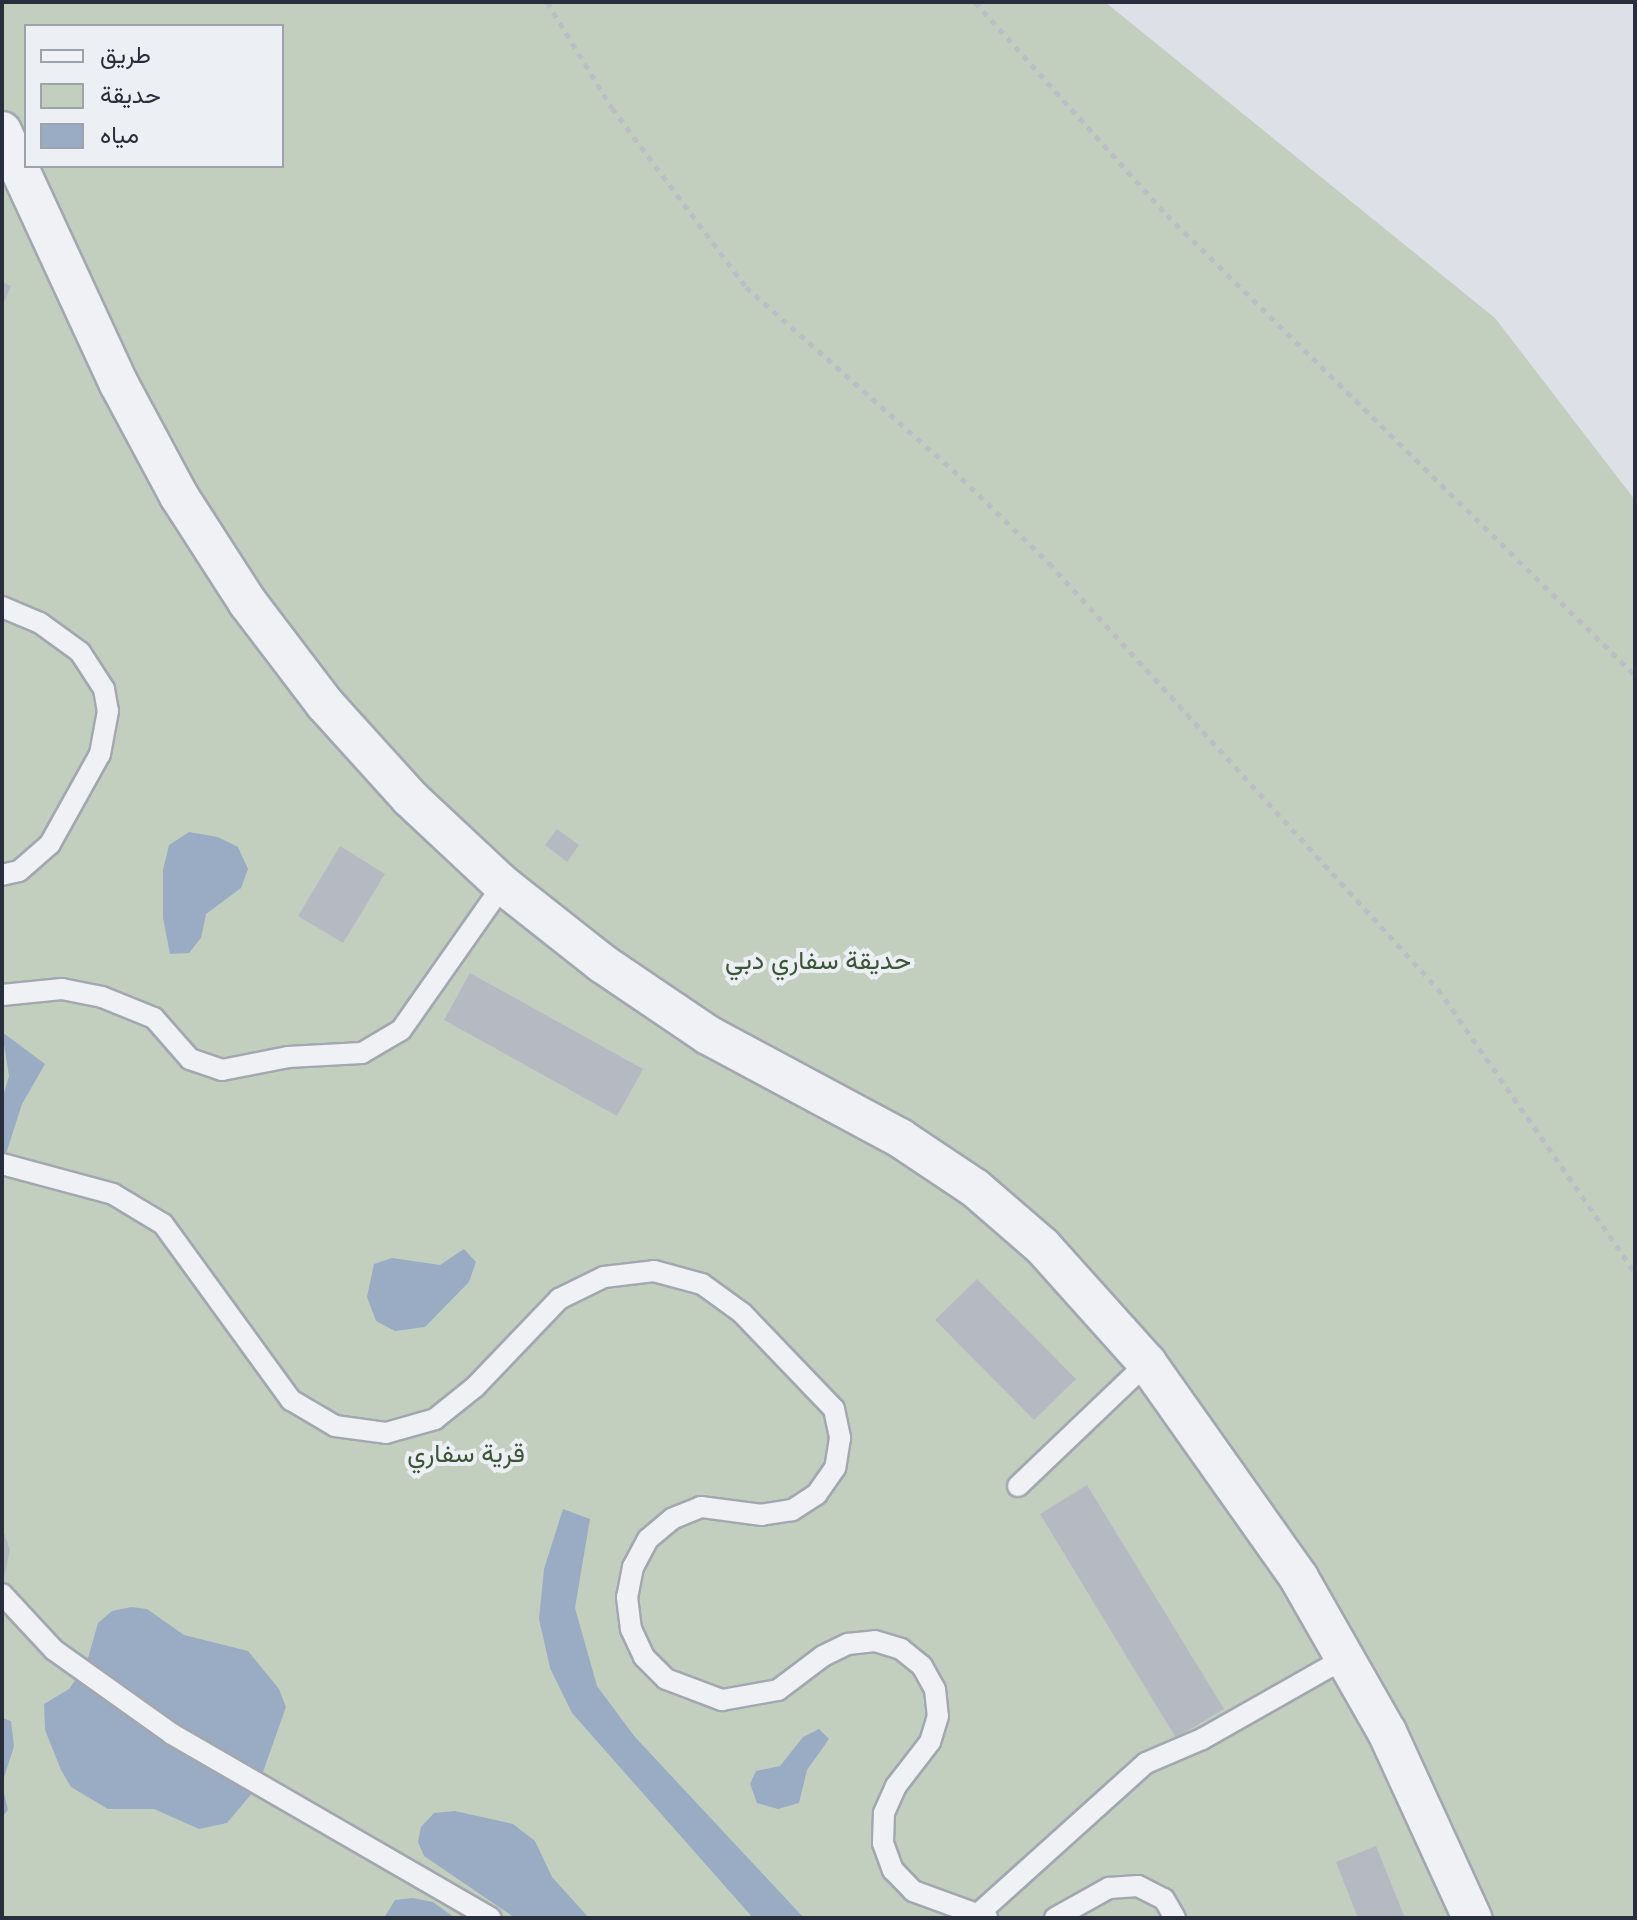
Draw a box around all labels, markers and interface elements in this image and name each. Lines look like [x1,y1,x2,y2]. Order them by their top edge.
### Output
legend [24,24,284,168]
text: طريق [100,37,151,70]
text: حديقة [100,77,161,110]
text: مياه [100,117,139,150]
park label: حديقة سفاري دبي [725,944,911,976]
park label: قرية سفاري [407,1437,525,1469]

